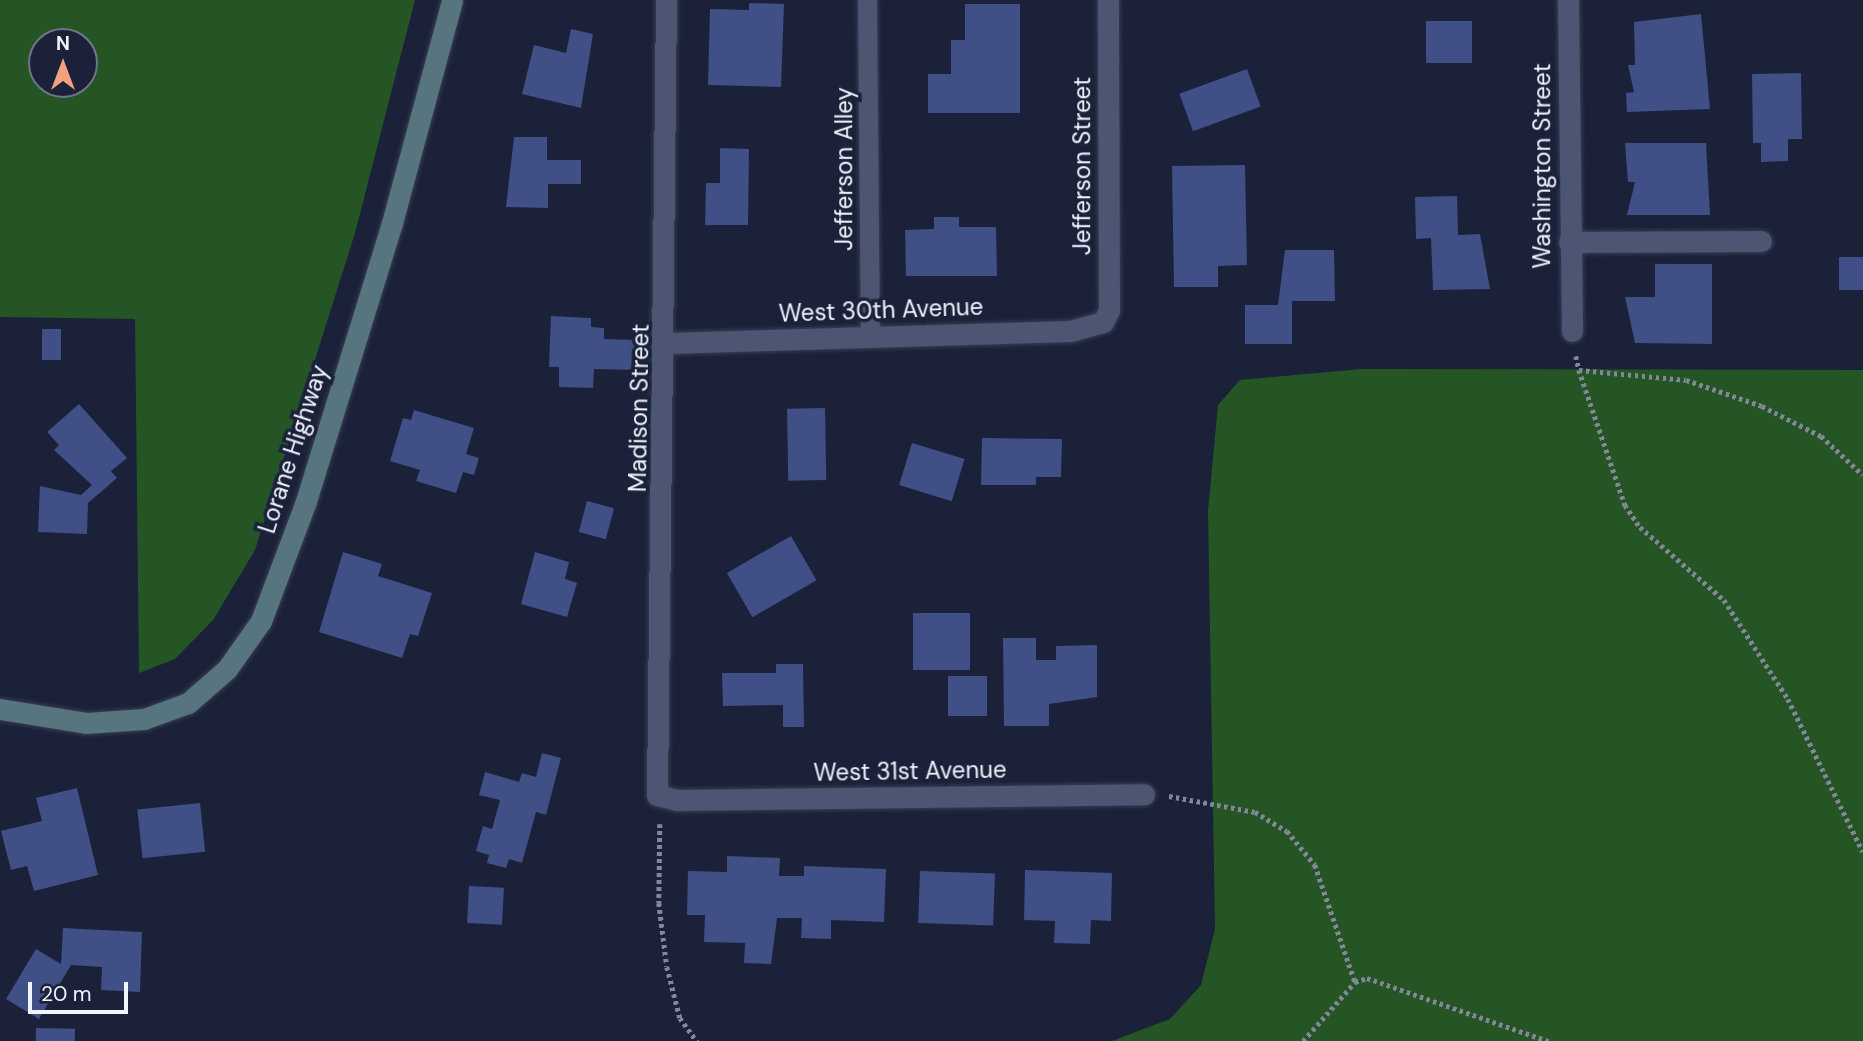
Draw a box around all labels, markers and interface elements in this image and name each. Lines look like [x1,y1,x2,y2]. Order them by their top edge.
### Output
north arrow [28,28,98,98]
text: N [56,31,70,56]
street label: Washington Street [1528,63,1556,269]
street label: Jefferson Street [1068,77,1096,255]
street label: Jefferson Alley [830,87,858,251]
street label: West 30th Avenue [778,292,984,328]
street label: Madison Street [623,324,655,492]
street label: Lorane Highway [252,361,334,537]
street label: West 31st Avenue [813,755,1007,787]
scale bar [32,968,131,1012]
text: 20 m [41,980,92,1008]

